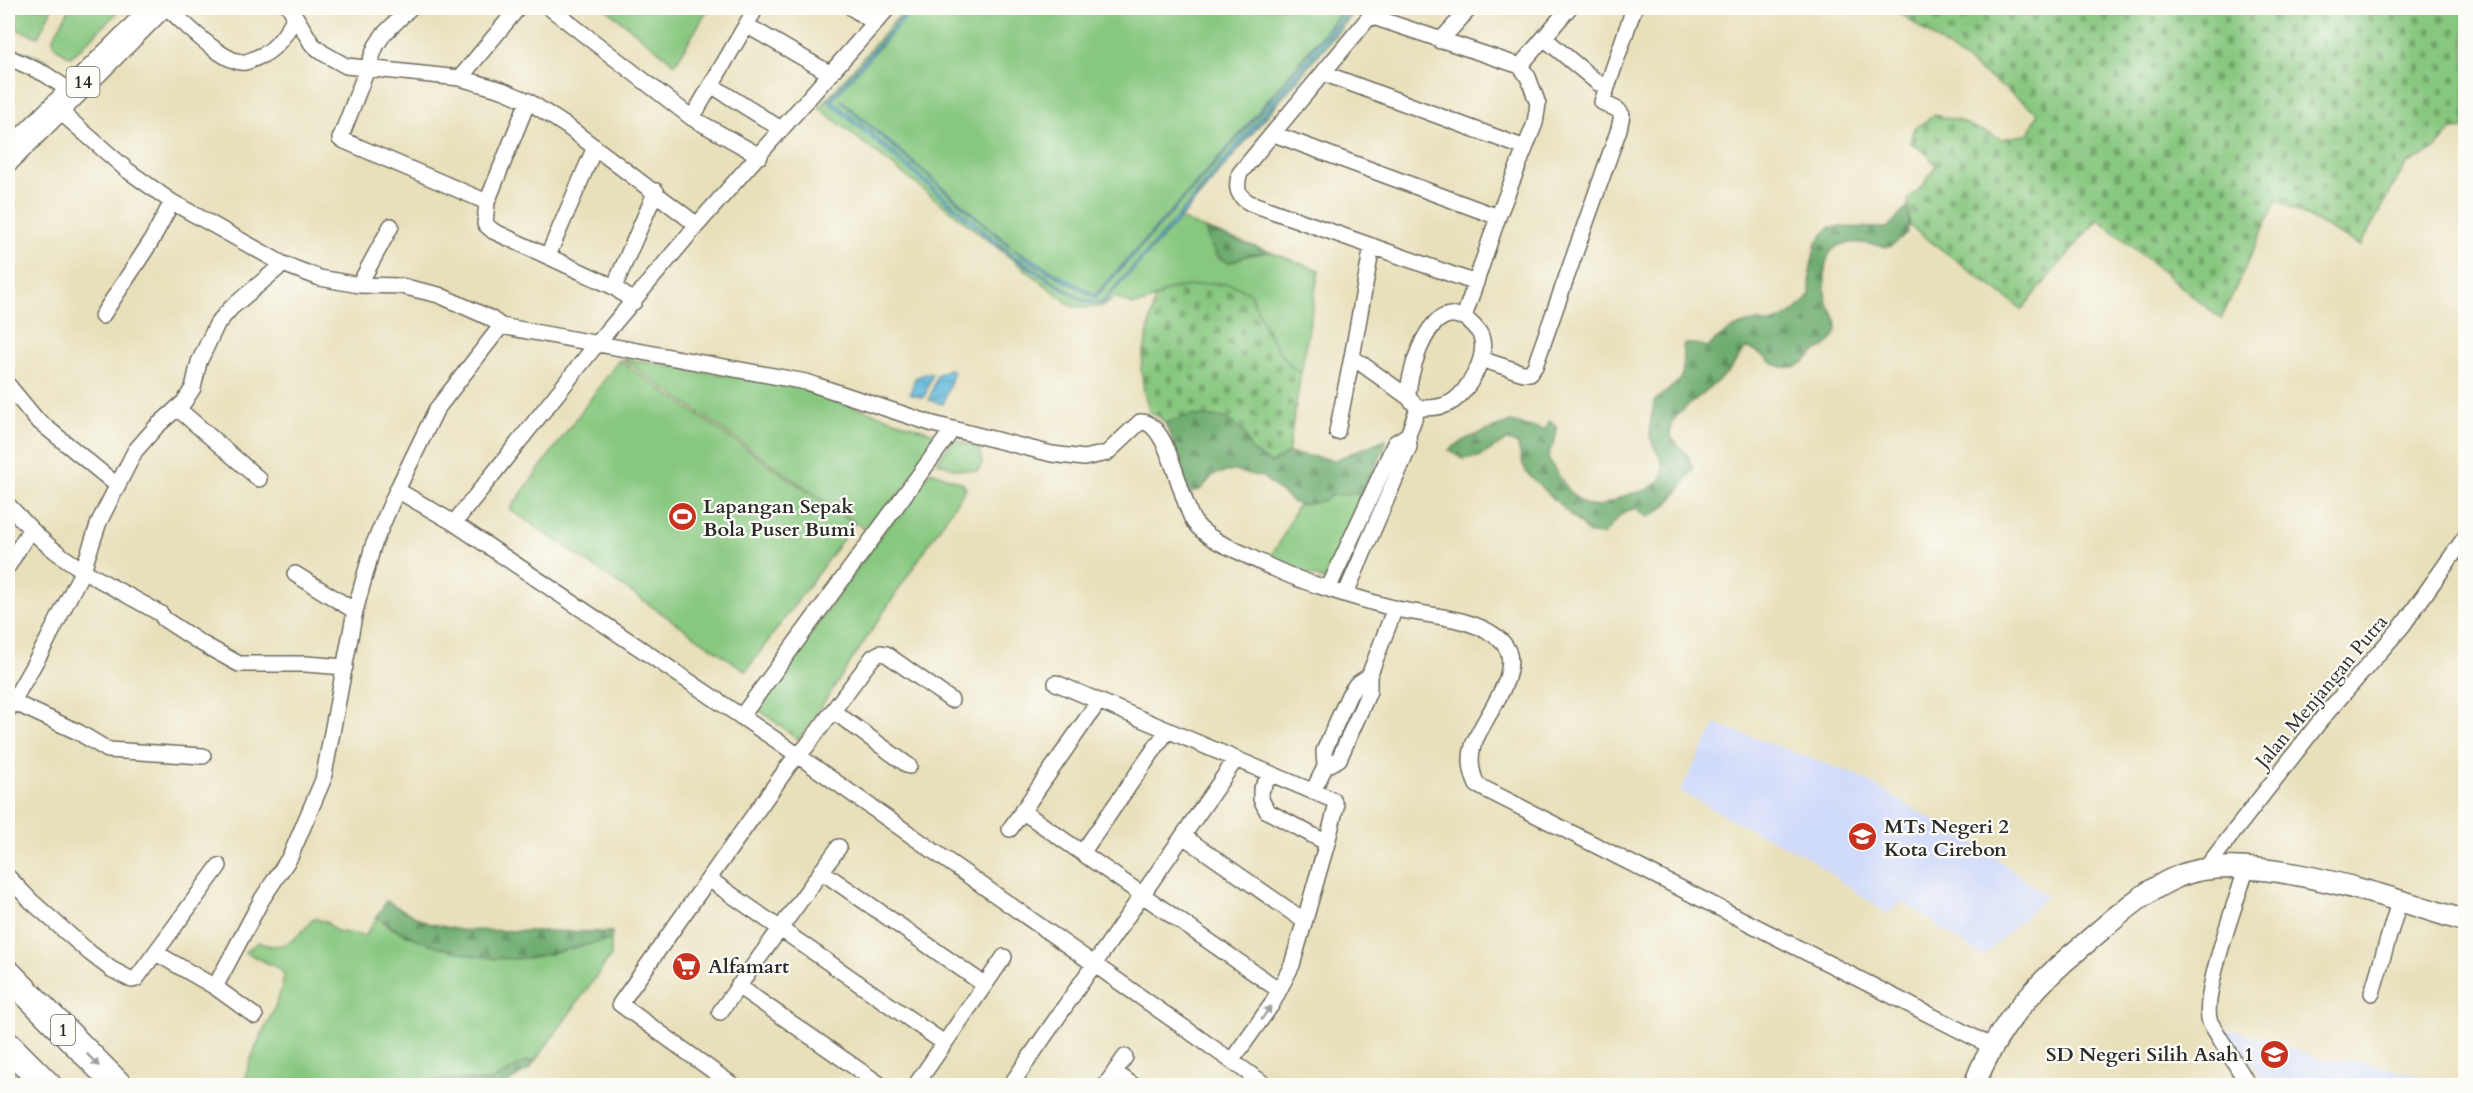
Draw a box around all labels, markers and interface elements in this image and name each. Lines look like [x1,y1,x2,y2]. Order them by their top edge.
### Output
road number: 14 [66,67,100,97]
place label: Lapangan Sepak Bola Puser Bumi [703,493,856,543]
sports icon: Lapangan Sepak Bola Puser Bumi [666,501,698,533]
street label: Jalan Menjangan Putra [2247,609,2394,776]
place label: MTs Negeri 2 Kota Cirebon [1884,813,2009,863]
school or university icon: MTs Negeri 2 Kota Cirebon [1847,821,1879,853]
supermarket icon: Alfamart [671,950,703,982]
place label: Alfamart [708,953,789,980]
one-way arrow [1260,1005,1272,1021]
road number: 1 [51,1015,75,1045]
school or university icon: SD Negeri Silih Asah 1 [2259,1038,2291,1070]
place label: SD Negeri Silih Asah 1 [2046,1041,2254,1068]
one-way arrow [86,1053,100,1067]

